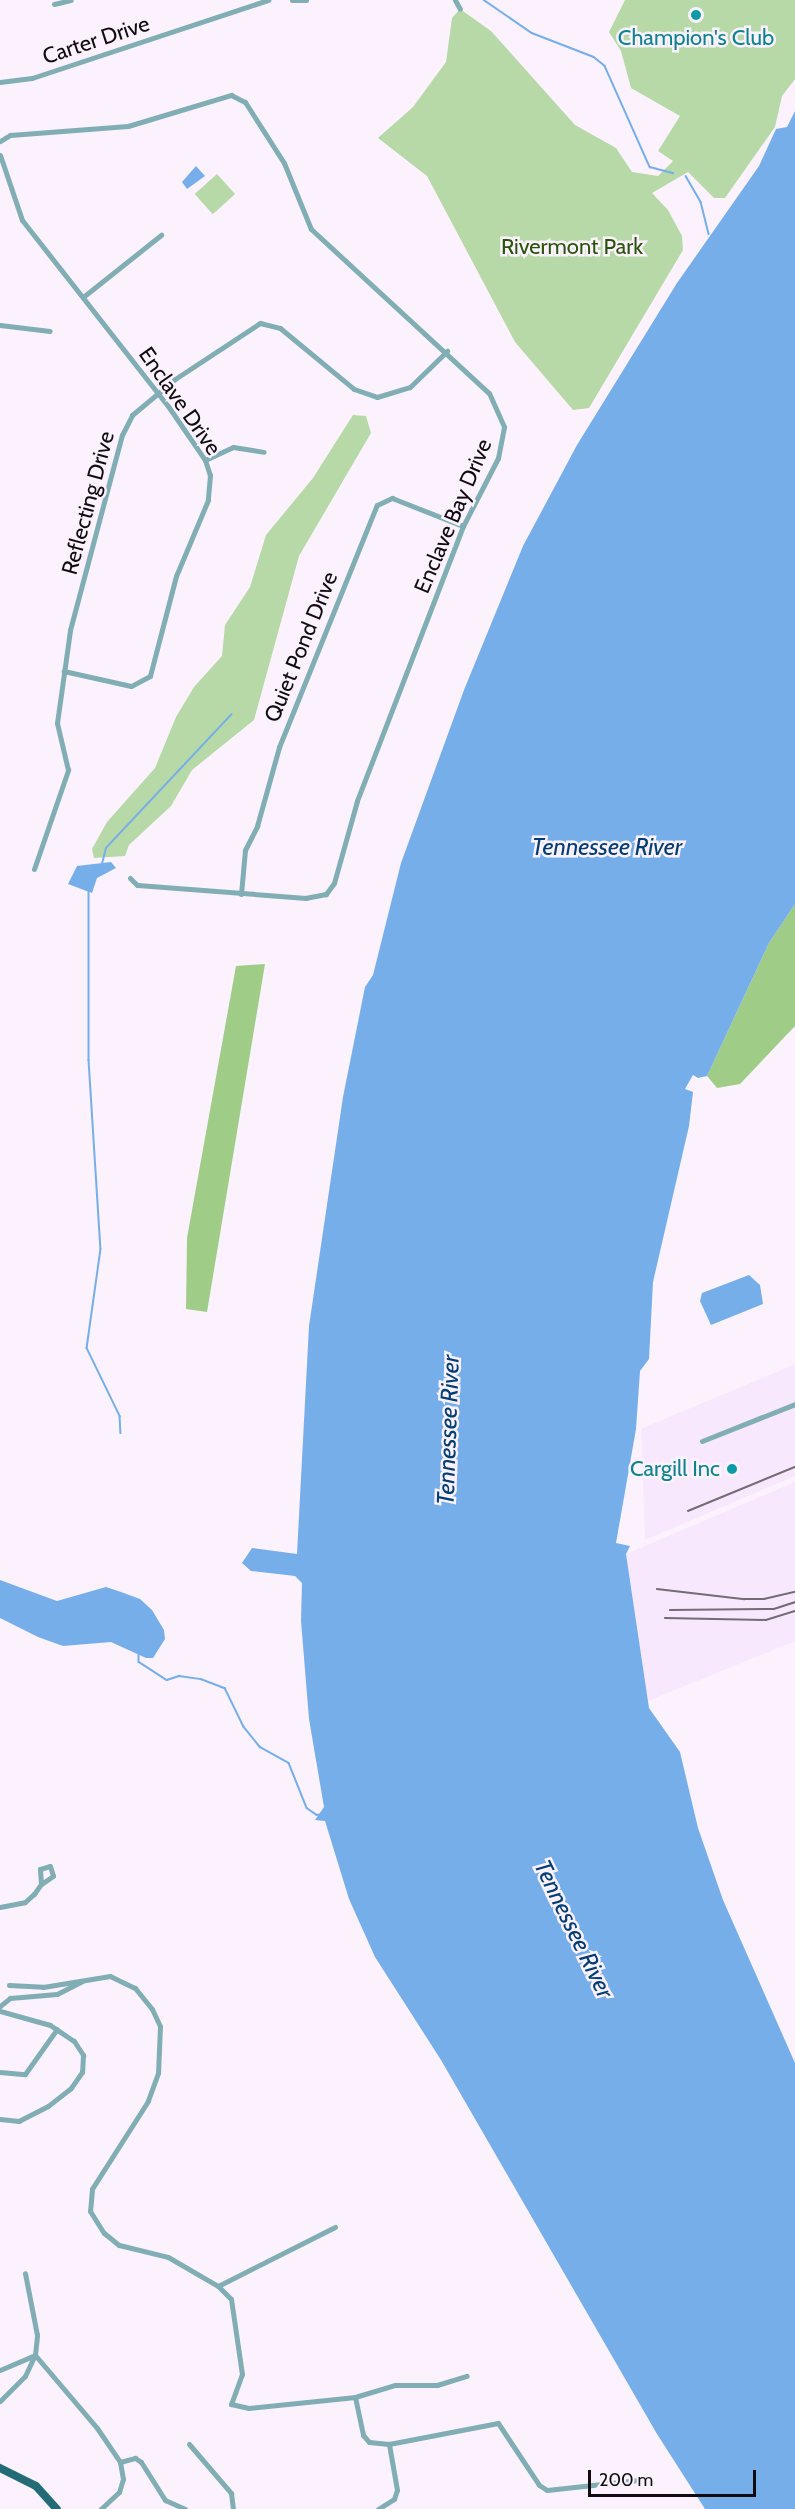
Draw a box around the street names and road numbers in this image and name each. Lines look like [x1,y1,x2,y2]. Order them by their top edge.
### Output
street label: Carter Drive [39,10,153,70]
street label: Enclave Drive [133,342,227,460]
street label: Reflecting Drive [56,428,120,578]
street label: Enclave Bay Drive [409,435,497,597]
street label: Quiet Pond Drive [259,568,343,726]

